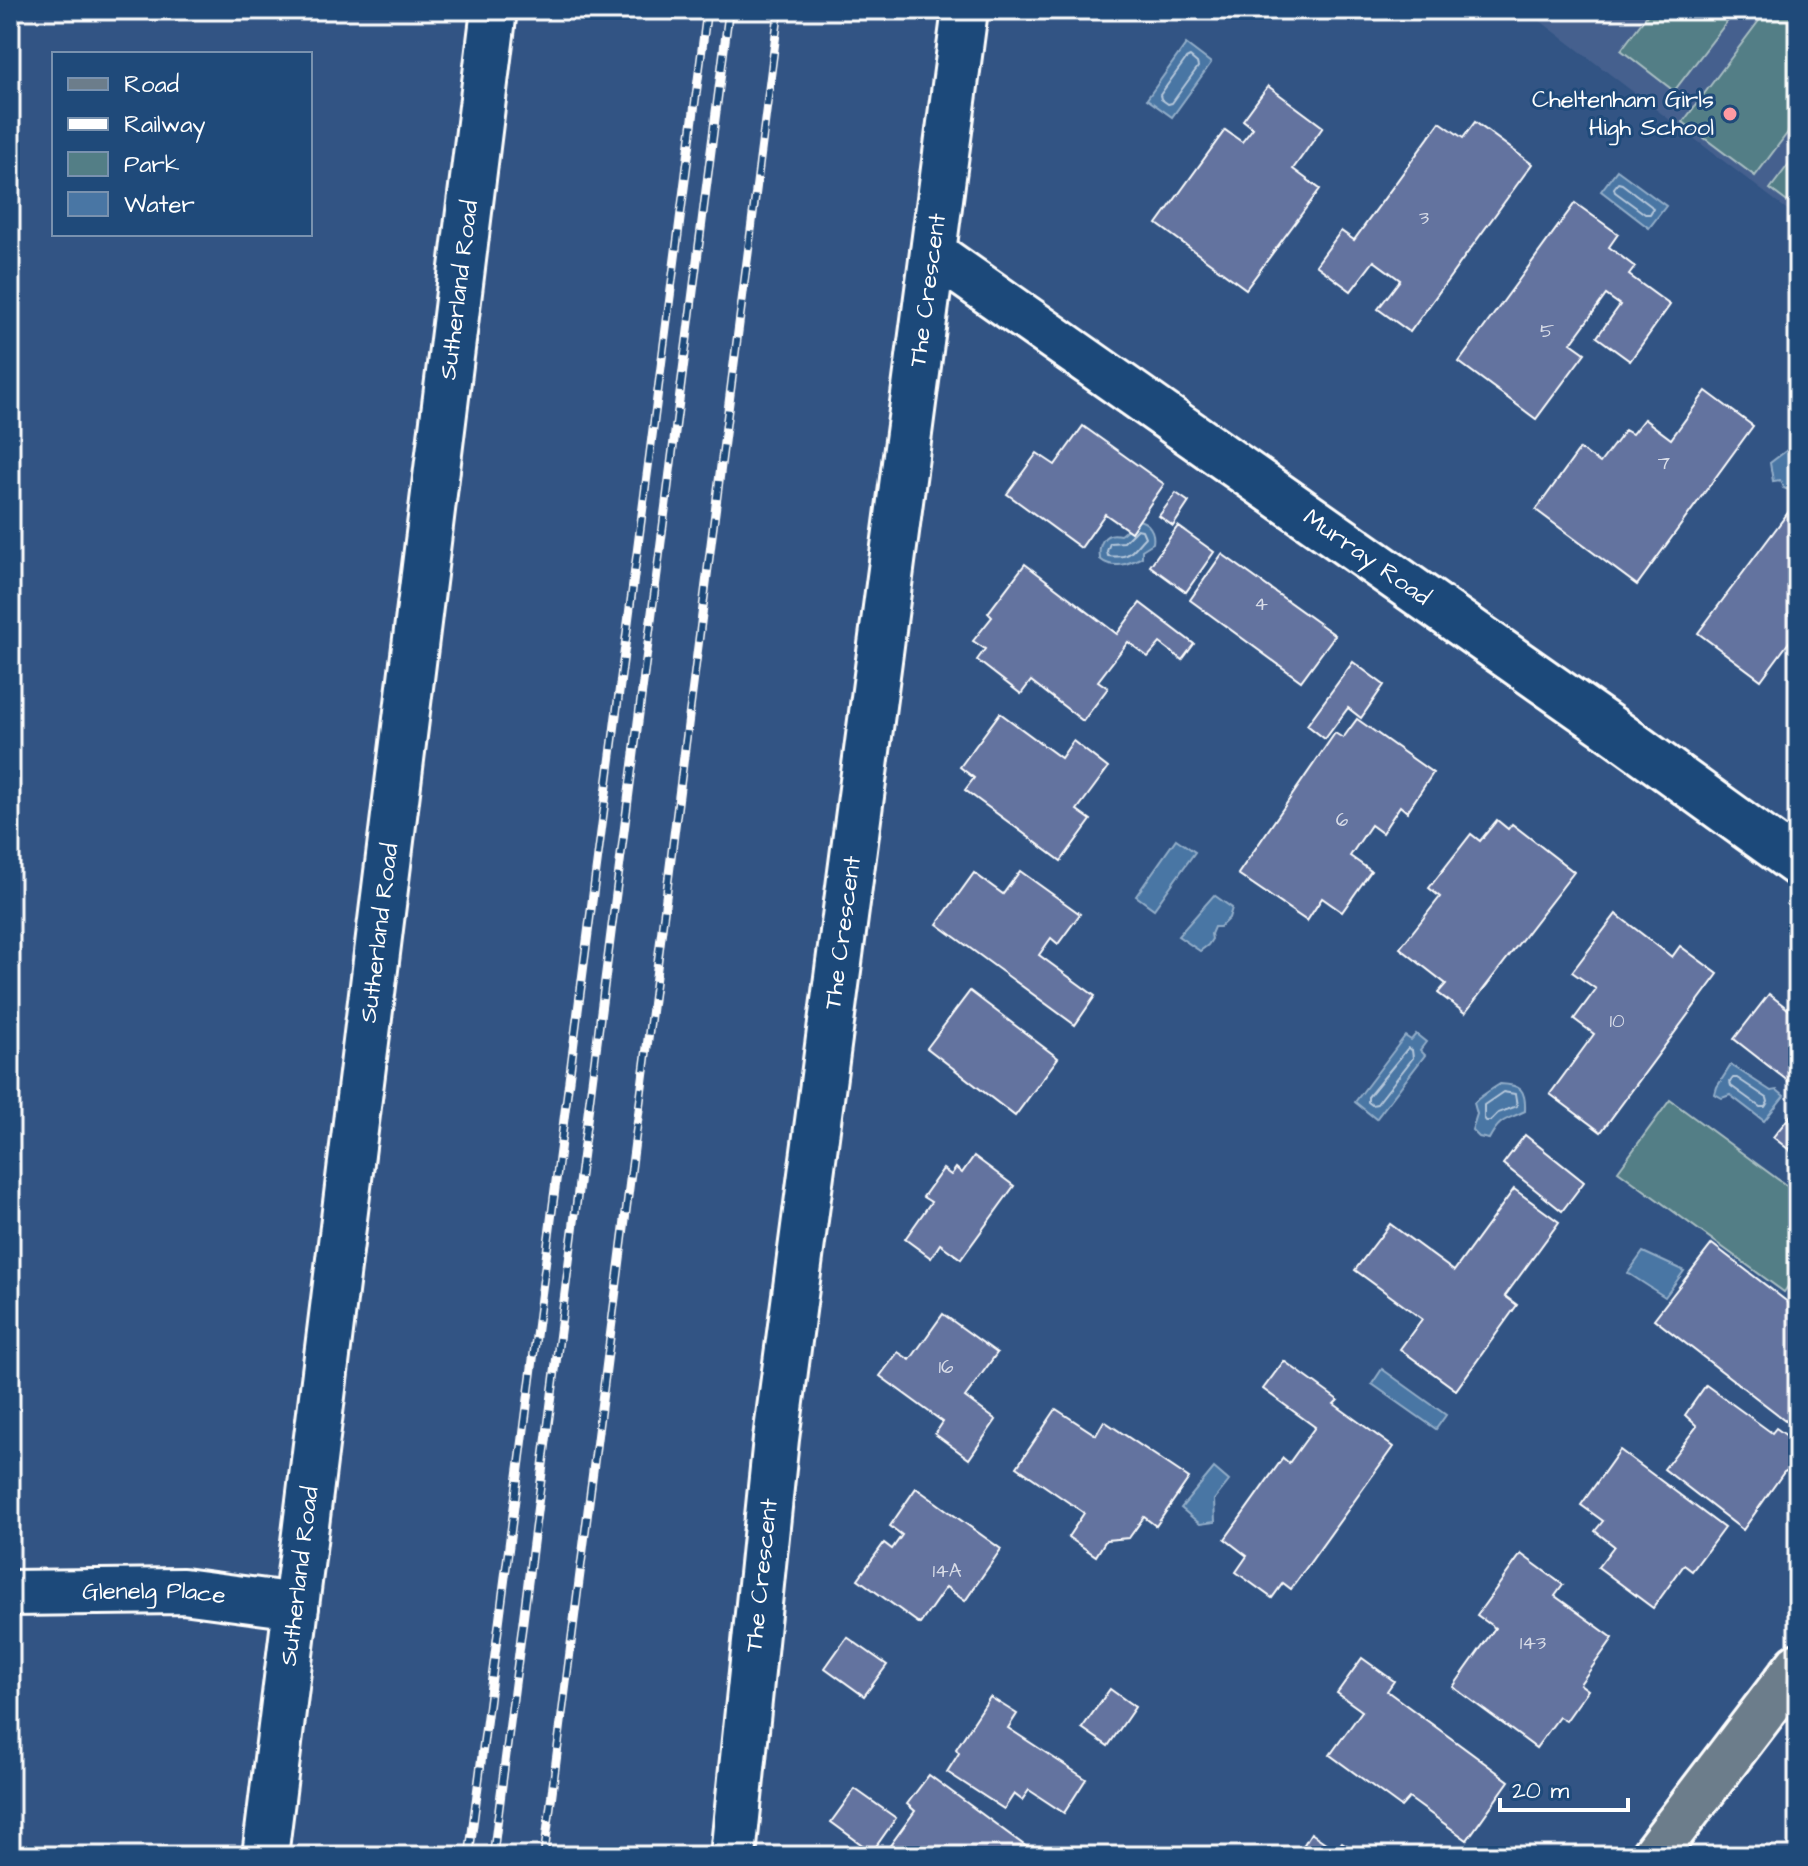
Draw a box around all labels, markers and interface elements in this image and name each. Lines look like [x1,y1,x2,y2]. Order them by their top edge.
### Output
legend [52,52,312,236]
text: Road [124,68,179,102]
place label: Cheltenham Girls High School [1532,83,1714,146]
marker: Cheltenham Girls High School [1721,105,1739,123]
text: Railway [124,108,206,143]
text: Park [124,148,180,182]
text: Water [124,188,195,222]
street label: Sutherland Road [431,198,487,382]
house number: 3 [1419,204,1429,232]
street label: The Crescent [901,211,955,369]
house number: 5 [1540,317,1554,345]
house number: 7 [1658,449,1670,477]
street label: Murray Road [1296,501,1437,614]
house number: 4 [1254,590,1268,618]
house number: 6 [1336,806,1349,834]
street label: Sutherland Road [352,841,407,1025]
street label: The Crescent [816,853,870,1011]
house number: 10 [1609,1007,1625,1035]
house number: 16 [938,1353,954,1381]
street label: Sutherland Road [272,1484,328,1668]
street label: The Crescent [737,1497,787,1654]
house number: 14A [933,1557,962,1585]
street label: Glenelg Place [82,1574,228,1613]
house number: 143 [1520,1629,1546,1657]
scale bar [1500,1762,1628,1812]
text: 20 m [1512,1774,1569,1808]

